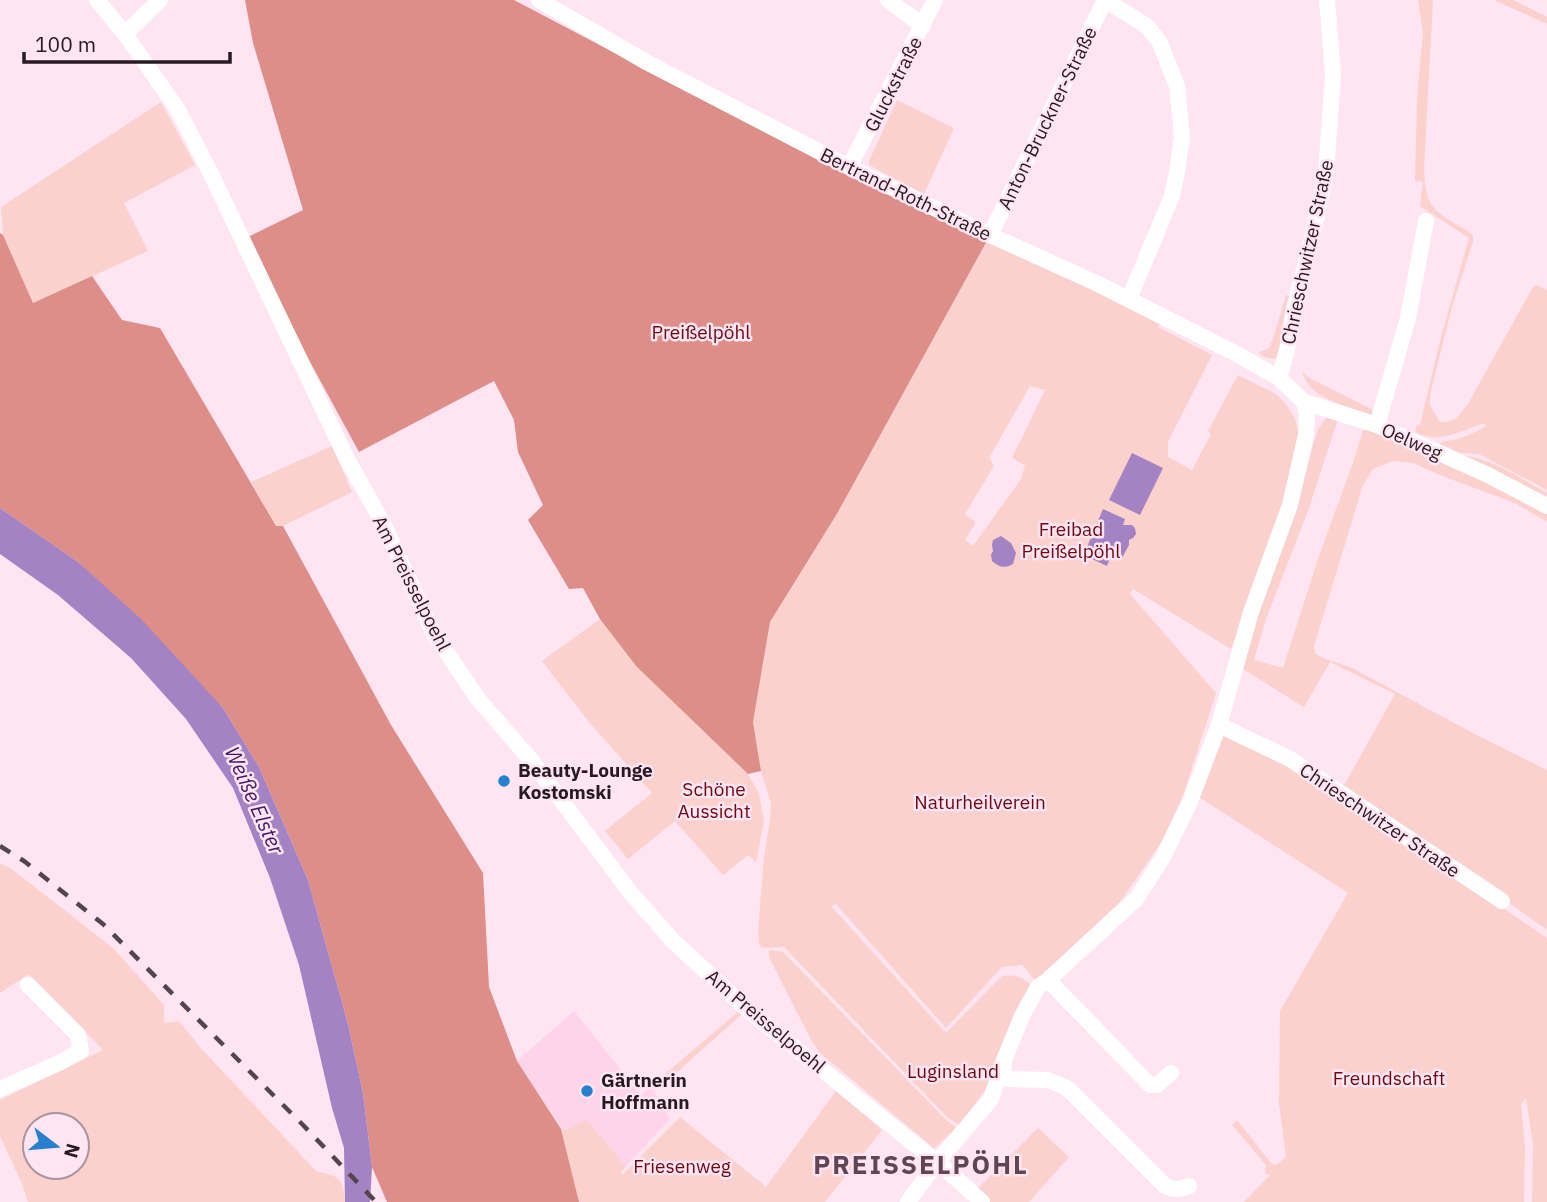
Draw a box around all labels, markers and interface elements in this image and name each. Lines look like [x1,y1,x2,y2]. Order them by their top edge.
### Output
scale bar [24,21,231,65]
street label: Anton-Bruckner-Straße [992,23,1102,213]
text: 100 m [35,30,96,58]
street label: Gluckstraße [859,32,927,136]
street label: Bertrand-Roth-Straße [816,142,996,246]
street label: Chrieschwitzer Straße [1276,157,1338,347]
park label: Preißelpöhl [652,320,750,344]
street label: Oelweg [1378,417,1446,465]
street label: Am Preisselpoehl [368,511,456,655]
park label: Freibad Preißelpöhl [1022,517,1120,563]
water label: Weiße Elster [219,742,292,860]
street label: Chrieschwitzer Straße [1295,757,1465,883]
place label: Beauty-Lounge Kostomski [518,758,653,804]
marker: Beauty-Lounge Kostomski [496,773,512,789]
park label: Schöne Aussicht [677,777,751,823]
park label: Naturheilverein [914,790,1046,814]
street label: Am Preisselpoehl [701,964,831,1078]
park label: Luginsland [907,1059,999,1083]
park label: Freundschaft [1333,1066,1445,1090]
place label: Gärtnerin Hoffmann [601,1068,690,1114]
marker: Gärtnerin Hoffmann [579,1083,595,1099]
north arrow [21,1111,91,1181]
text: N [59,1141,86,1161]
district label: PREISSELPÖHL [813,1147,1029,1181]
park label: Friesenweg [633,1154,731,1178]

